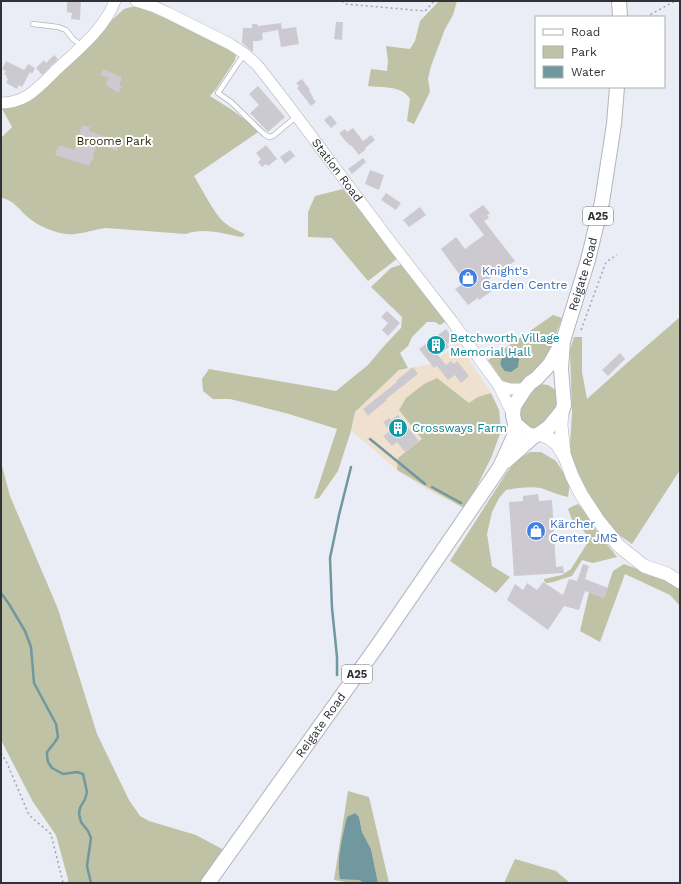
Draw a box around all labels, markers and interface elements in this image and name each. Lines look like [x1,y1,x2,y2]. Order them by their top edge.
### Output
legend [535,16,665,88]
text: Road [571,25,600,39]
text: Park [571,45,597,59]
text: Water [571,65,606,79]
park label: Broome Park [76,134,152,148]
street label: Station Road [309,136,365,205]
road number: A25 [583,207,613,225]
street label: Reigate Road [566,236,600,313]
place label: Knight's Garden Centre [482,264,567,292]
shop icon: Knight's Garden Centre [457,267,479,289]
place label: Betchworth Village Memorial Hall [450,331,560,359]
building icon: Betchworth Village Memorial Hall [425,334,447,356]
building icon: Crossways Farm [387,417,409,439]
place label: Crossways Farm [412,421,507,435]
place label: Kärcher Center JMS [550,517,618,545]
shop icon: Kärcher Center JMS [525,520,547,542]
road number: A25 [342,665,372,683]
street label: Reigate Road [293,690,349,760]

